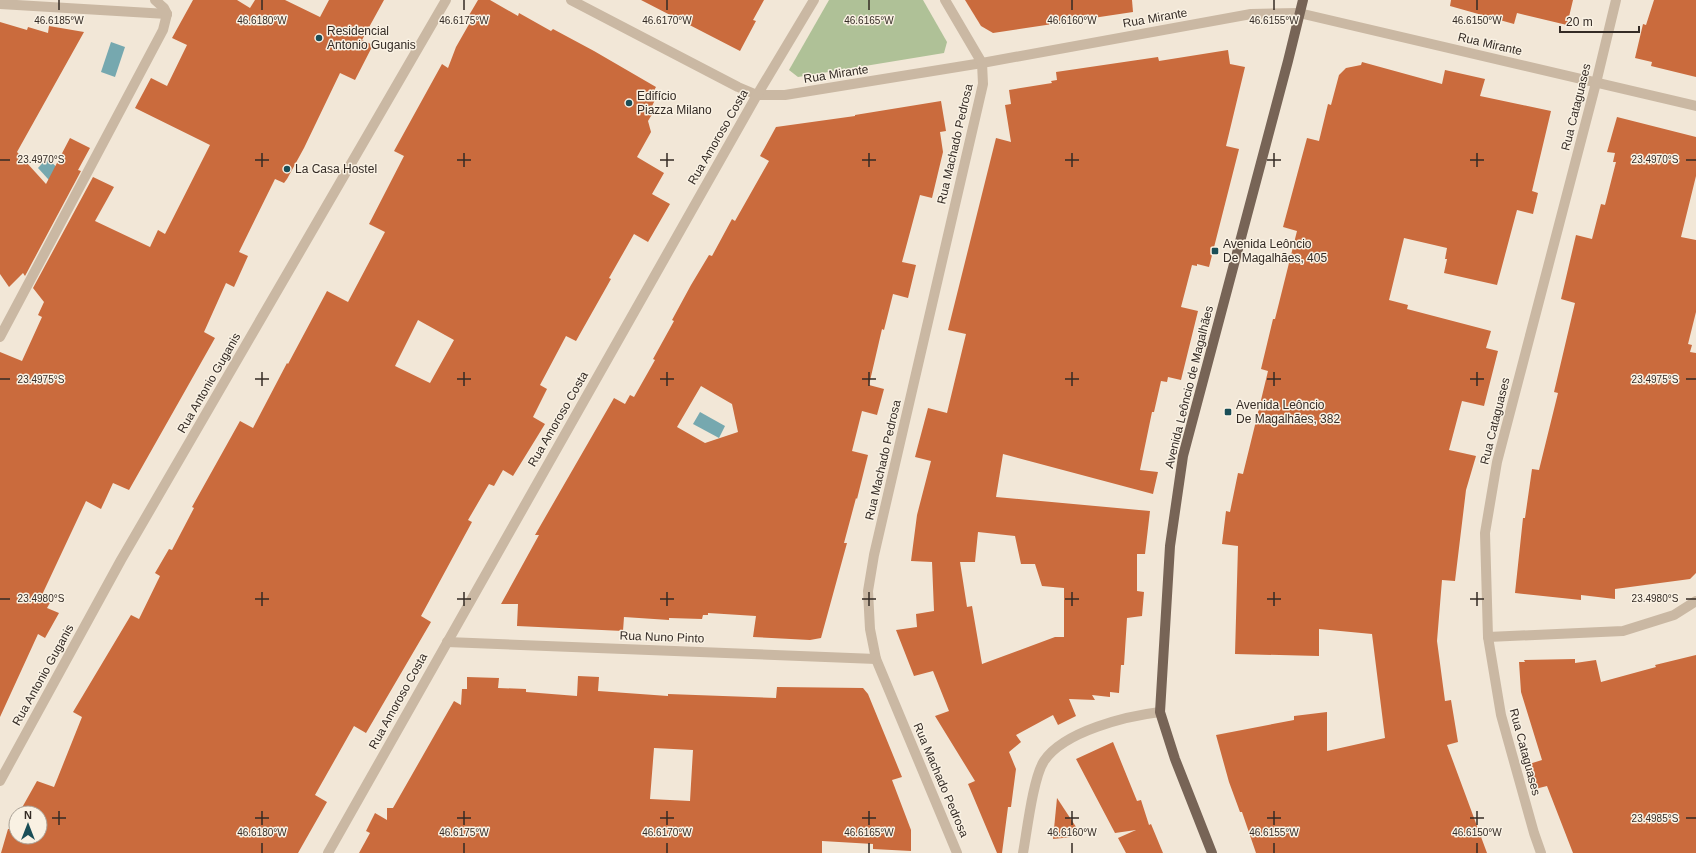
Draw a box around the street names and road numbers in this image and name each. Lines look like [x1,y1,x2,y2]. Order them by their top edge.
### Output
street label: Rua Mirante [1122,5,1189,31]
street label: Rua Mirante [1457,30,1524,58]
street label: Rua Mirante [803,62,870,86]
street label: Rua Cataguases [1558,62,1594,152]
street label: Rua Machado Pedrosa [934,82,976,205]
street label: Rua Amoroso Costa [685,87,751,187]
street label: Avenida Leôncio de Magalhães [1162,304,1216,470]
street label: Rua Antonio Guganis [175,330,243,436]
street label: Rua Amoroso Costa [525,369,591,469]
street label: Rua Cataguases [1477,376,1513,466]
street label: Rua Machado Pedrosa [862,398,904,521]
street label: Rua Antonio Guganis [9,622,77,728]
street label: Rua Nuno Pinto [619,629,705,645]
street label: Rua Amoroso Costa [366,650,430,751]
street label: Rua Cataguases [1507,707,1543,797]
street label: Rua Machado Pedrosa [911,721,972,840]

